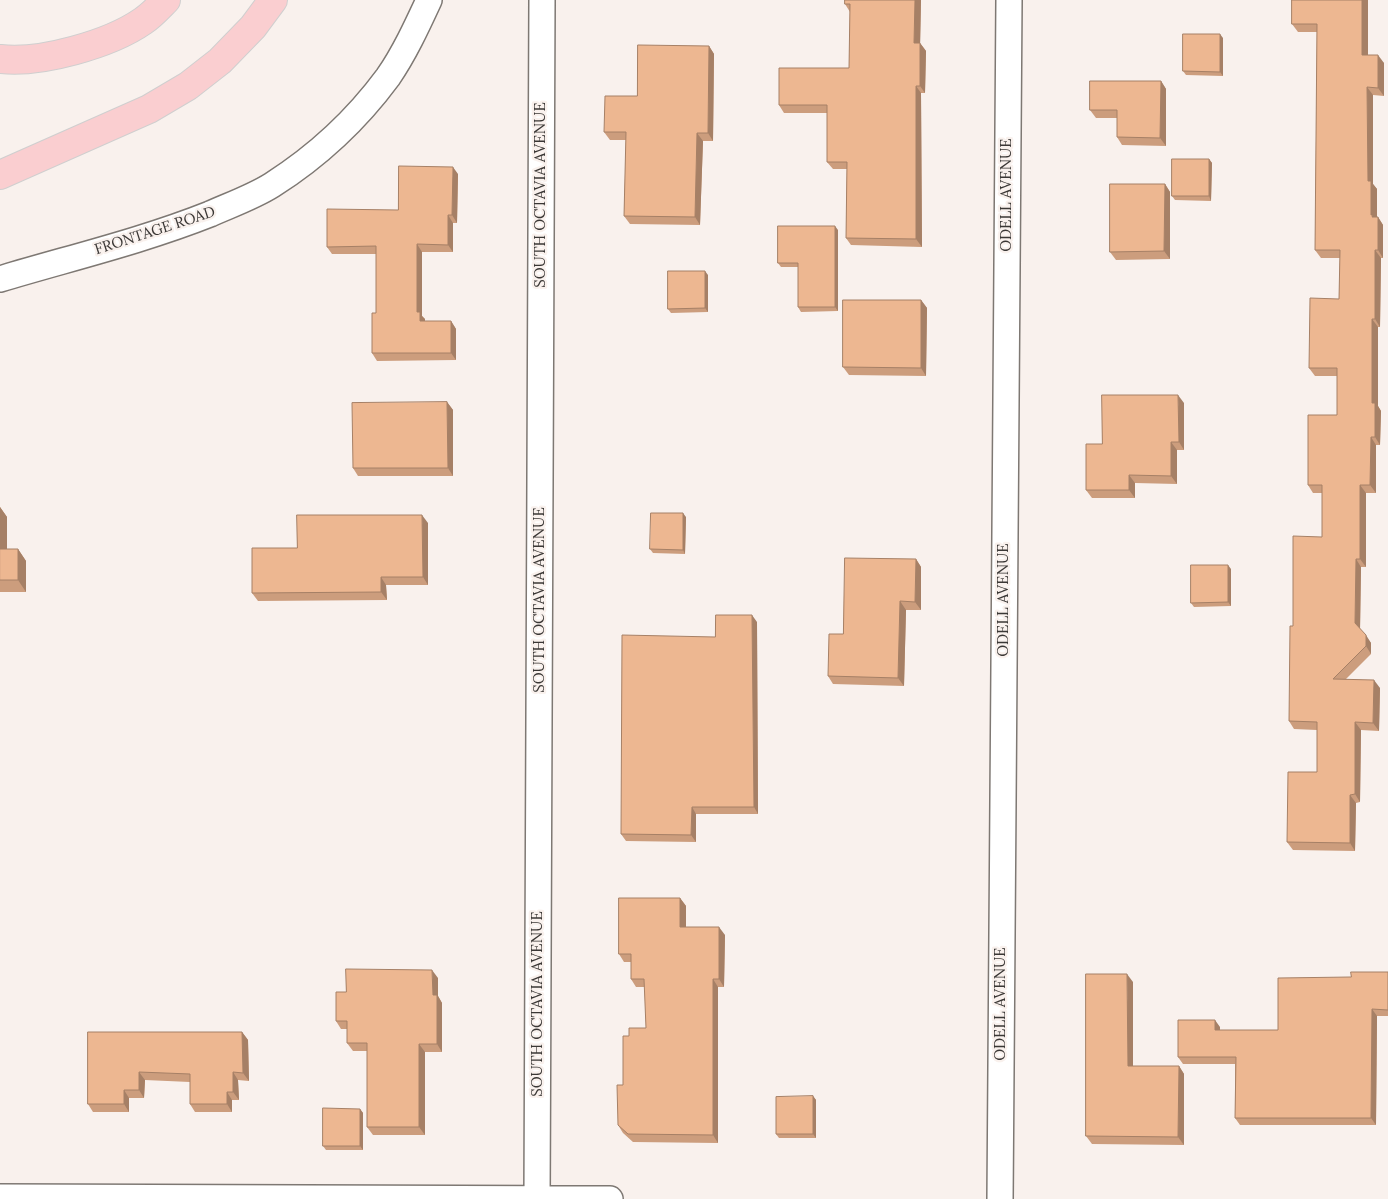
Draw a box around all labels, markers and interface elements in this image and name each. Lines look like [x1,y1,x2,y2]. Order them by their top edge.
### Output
street label: SOUTH OCTAVIA AVENUE [532,102,550,288]
street label: ODELL AVENUE [998,138,1016,252]
street label: FRONTAGE ROAD [92,203,218,259]
street label: SOUTH OCTAVIA AVENUE [531,507,549,693]
street label: ODELL AVENUE [995,543,1013,657]
street label: SOUTH OCTAVIA AVENUE [529,911,547,1097]
street label: ODELL AVENUE [992,947,1010,1061]

